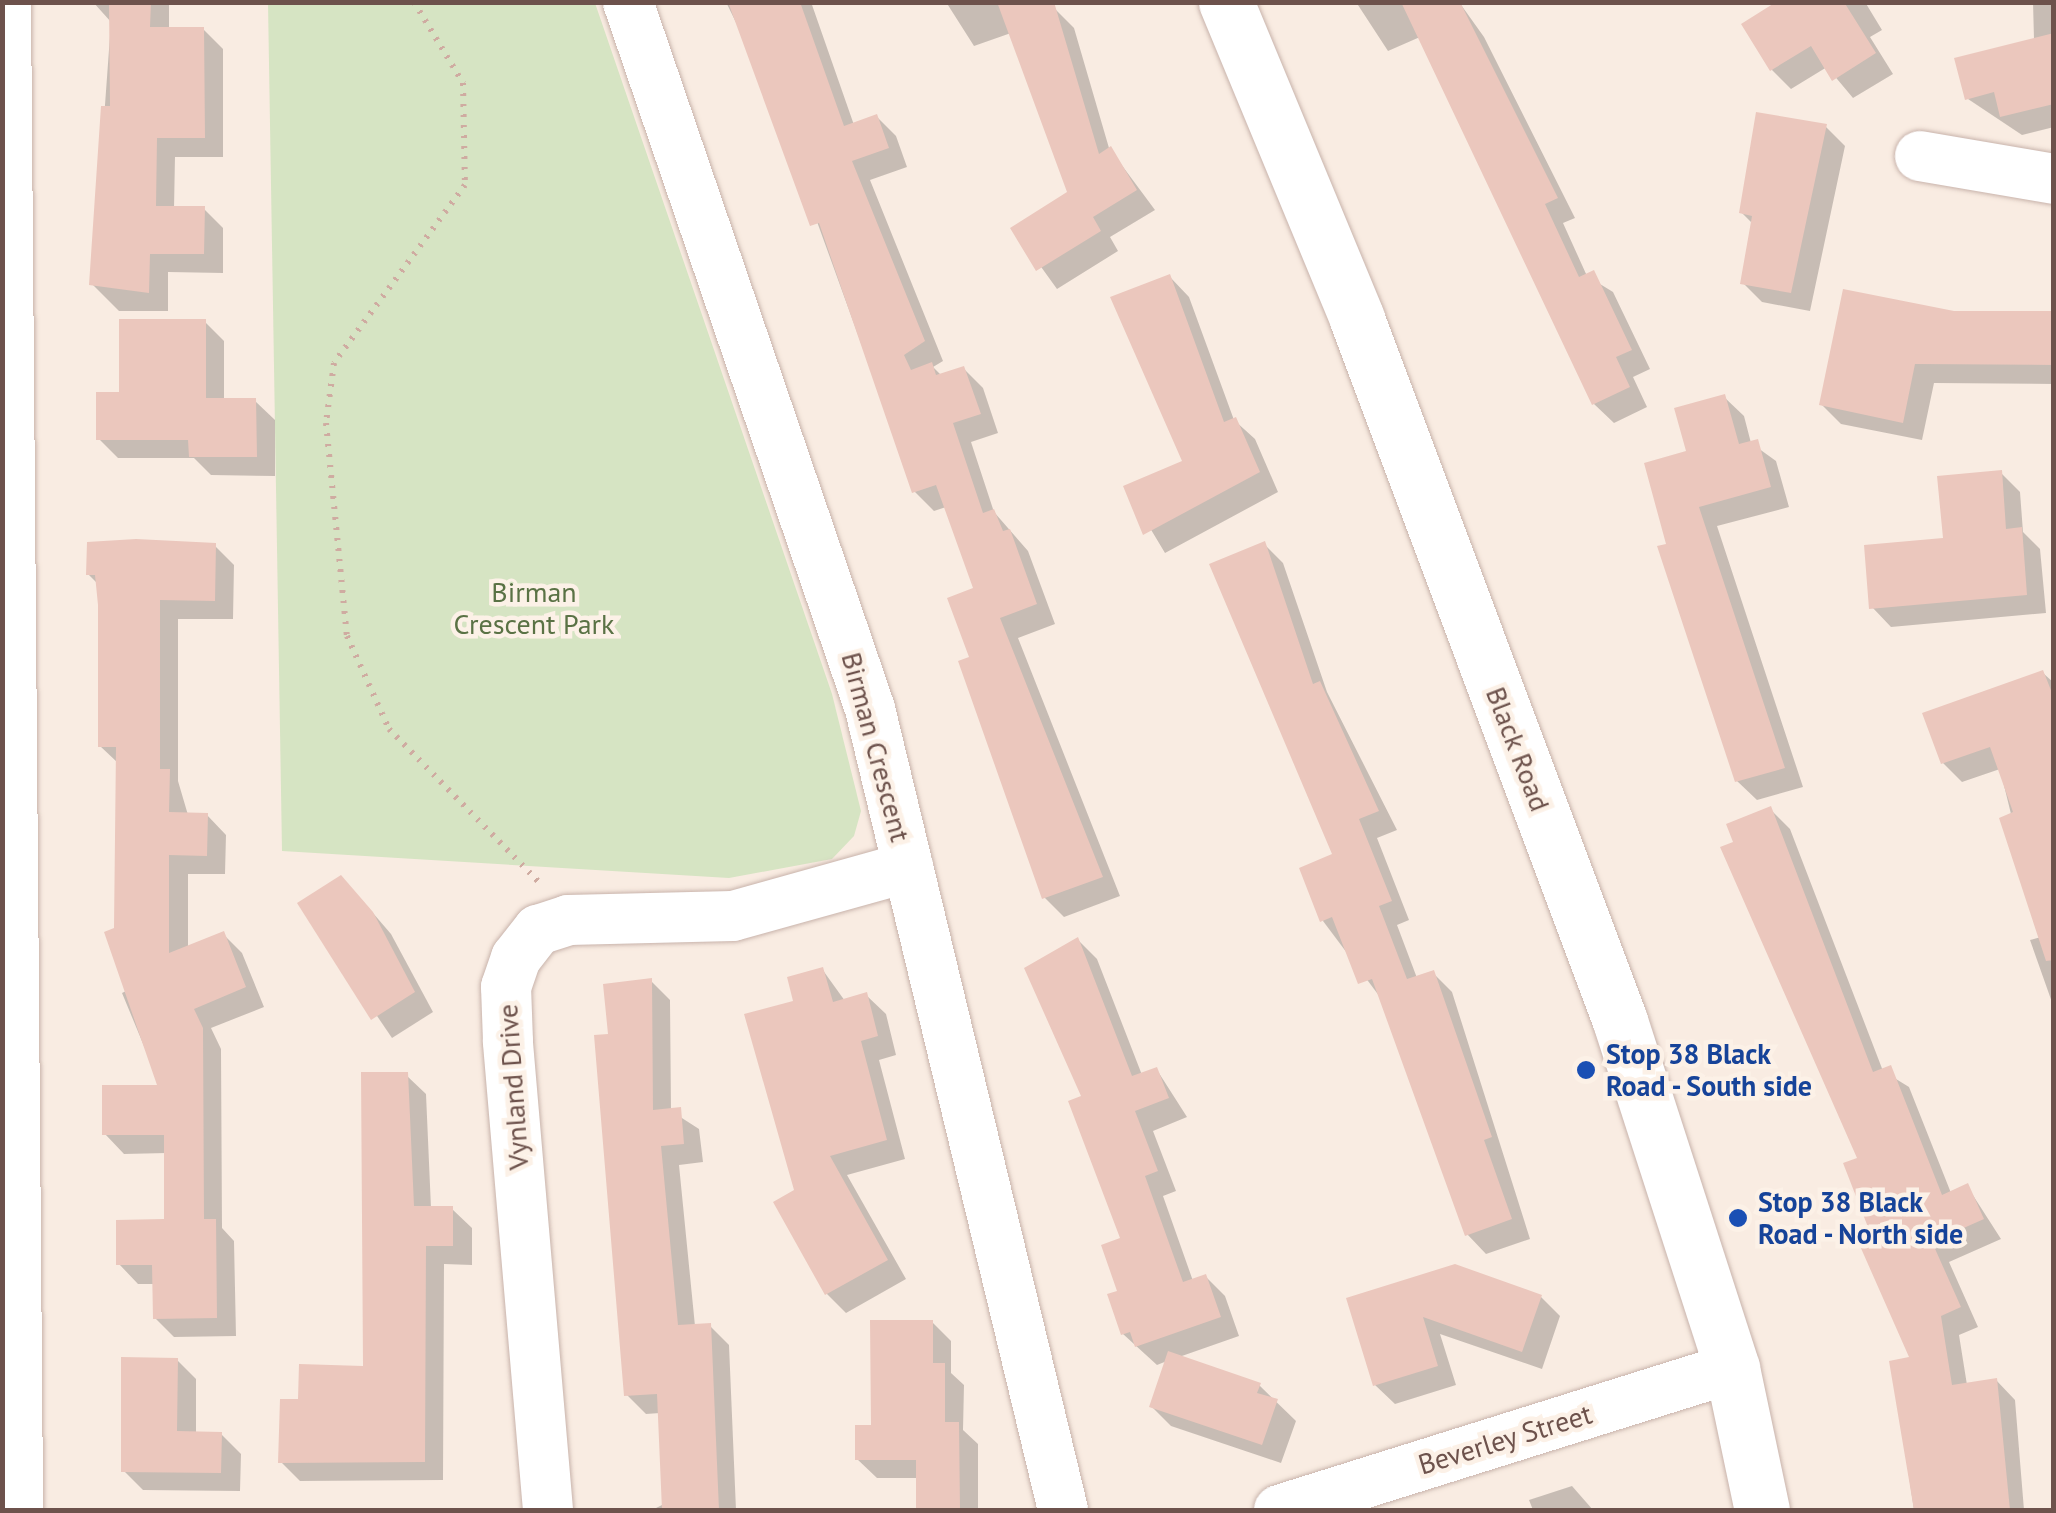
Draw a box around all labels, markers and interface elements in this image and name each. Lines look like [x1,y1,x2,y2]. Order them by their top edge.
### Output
park label: Birman Crescent Park [453,575,615,641]
street label: Birman Crescent [835,649,917,845]
street label: Black Road [1479,682,1557,816]
street label: Vynland Drive [490,1003,536,1171]
place label: Stop 38 Black Road - South side [1606,1037,1815,1103]
marker: Stop 38 Black Road - South side [1575,1059,1597,1081]
place label: Stop 38 Black Road - North side [1758,1185,1967,1251]
marker: Stop 38 Black Road - North side [1727,1207,1749,1229]
street label: Beverley Street [1414,1397,1596,1481]

